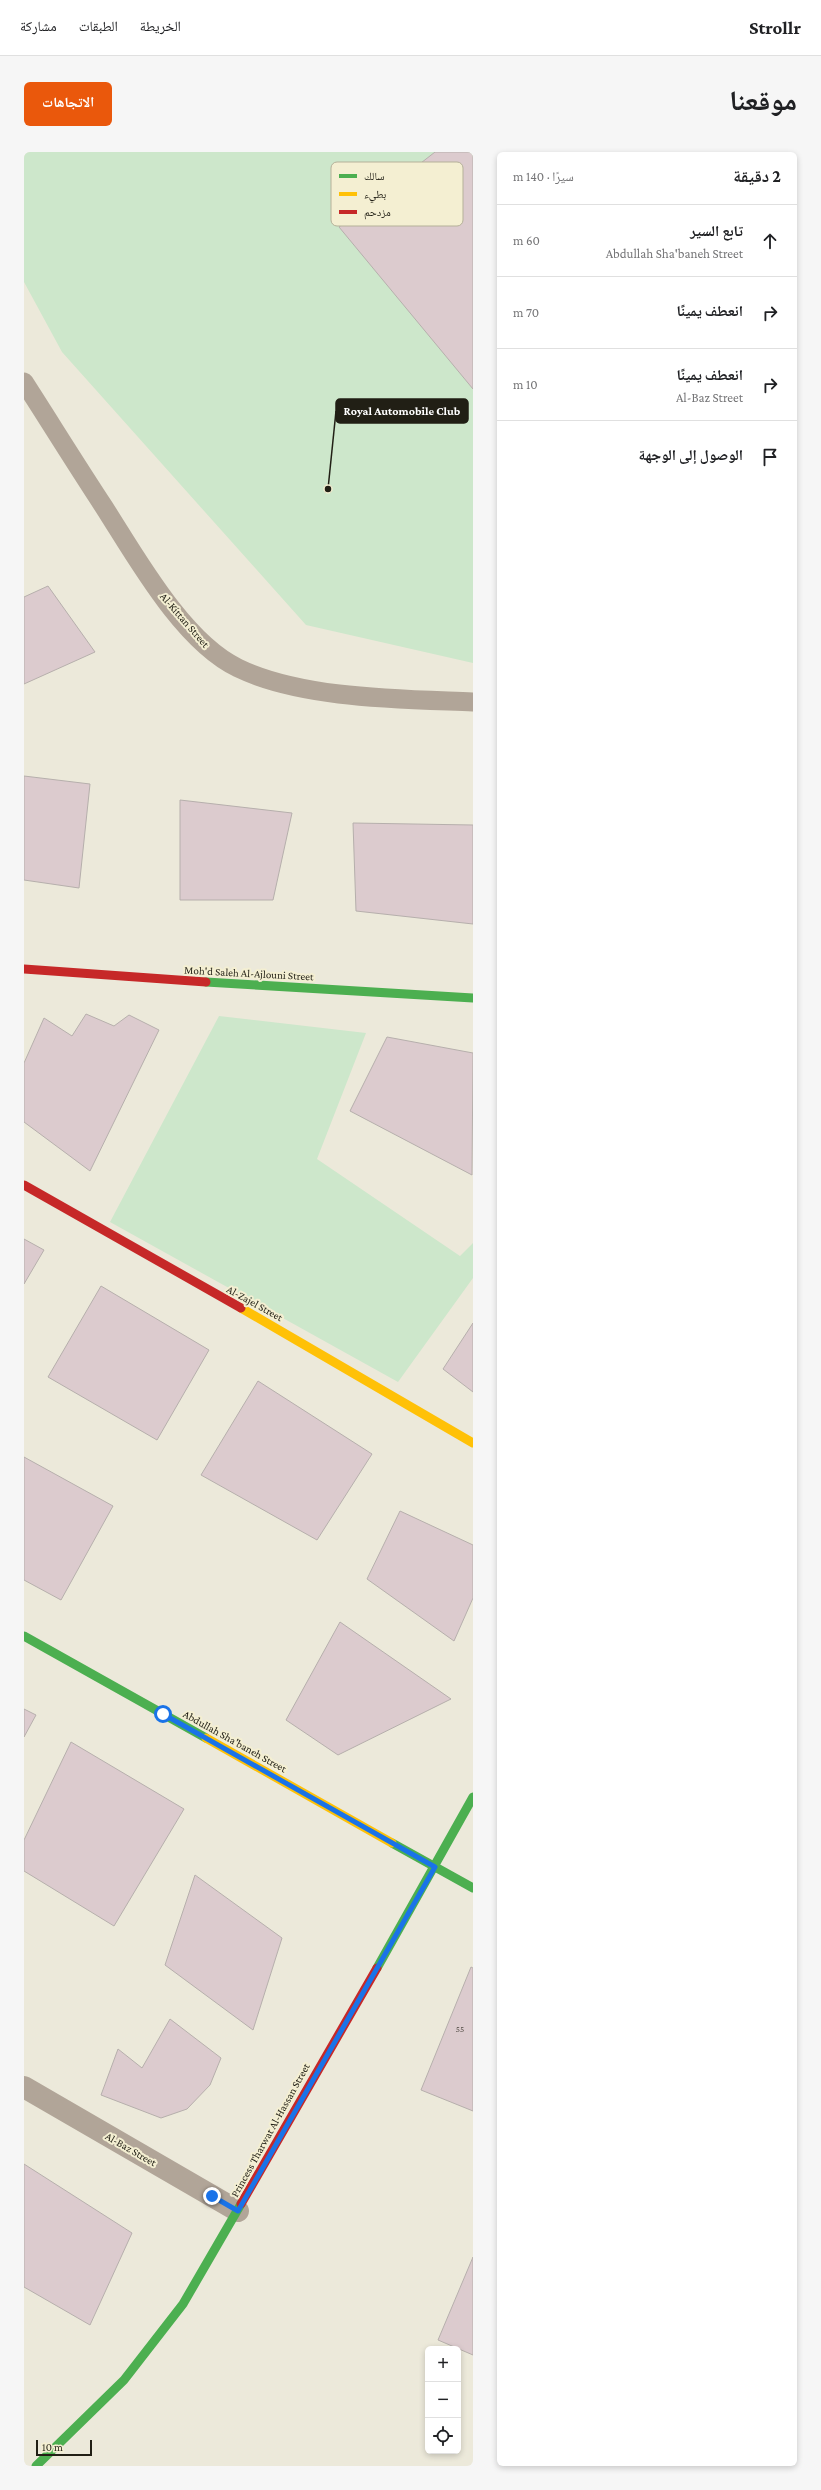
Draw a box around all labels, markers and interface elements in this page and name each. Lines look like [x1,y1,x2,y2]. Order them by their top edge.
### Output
text: Strollr [749,17,801,38]
text: مشاركة [20,18,57,34]
text: الطبقات [79,18,118,34]
text: الخريطة [140,18,181,34]
button: الاتجاهات [24,82,112,126]
text: موقعنا [729,85,797,116]
legend [331,162,463,226]
text: 2 دقيقة [733,167,781,186]
text: سيرًا · 140 m [513,169,574,184]
text: سالك [364,170,384,182]
text: بطيء [364,188,386,203]
text: مزدحم [364,206,391,220]
text: تابع السير [690,223,743,239]
icon: ahead [759,230,781,252]
text: 60 m [513,233,540,248]
text: Abdullah Sha'baneh Street [606,246,743,261]
icon: right [759,302,781,324]
text: انعطف يمينًا [676,303,743,319]
text: 70 m [513,305,539,320]
text: انعطف يمينًا [676,367,743,383]
icon: right [759,374,781,396]
text: 10 m [513,377,538,392]
text: Al-Baz Street [676,390,743,405]
callout: Royal Automobile Club [336,399,468,423]
text: Royal Automobile Club [344,404,461,418]
icon: arrive [759,446,781,468]
text: الوصول إلى الوجهة [639,447,743,463]
street label: Al-Kittan Street [158,590,212,650]
street label: Moh'd Saleh Al-Ajlouni Street [184,964,314,983]
street label: Al-Zajel Street [224,1283,285,1324]
route start [154,1705,172,1723]
street label: Abdullah Sha'baneh Street [181,1708,289,1775]
house number: 55 [456,2024,464,2034]
street label: Princess Tharwat Al-Hassan Street [228,2061,312,2199]
street label: Al-Baz Street [103,2130,159,2169]
route end [203,2187,221,2205]
map controls [425,2346,461,2454]
button: + [425,2346,461,2382]
button: − [425,2382,461,2418]
button: locate [425,2418,461,2454]
scale bar [36,2438,92,2457]
text: 10 m [42,2441,63,2453]

